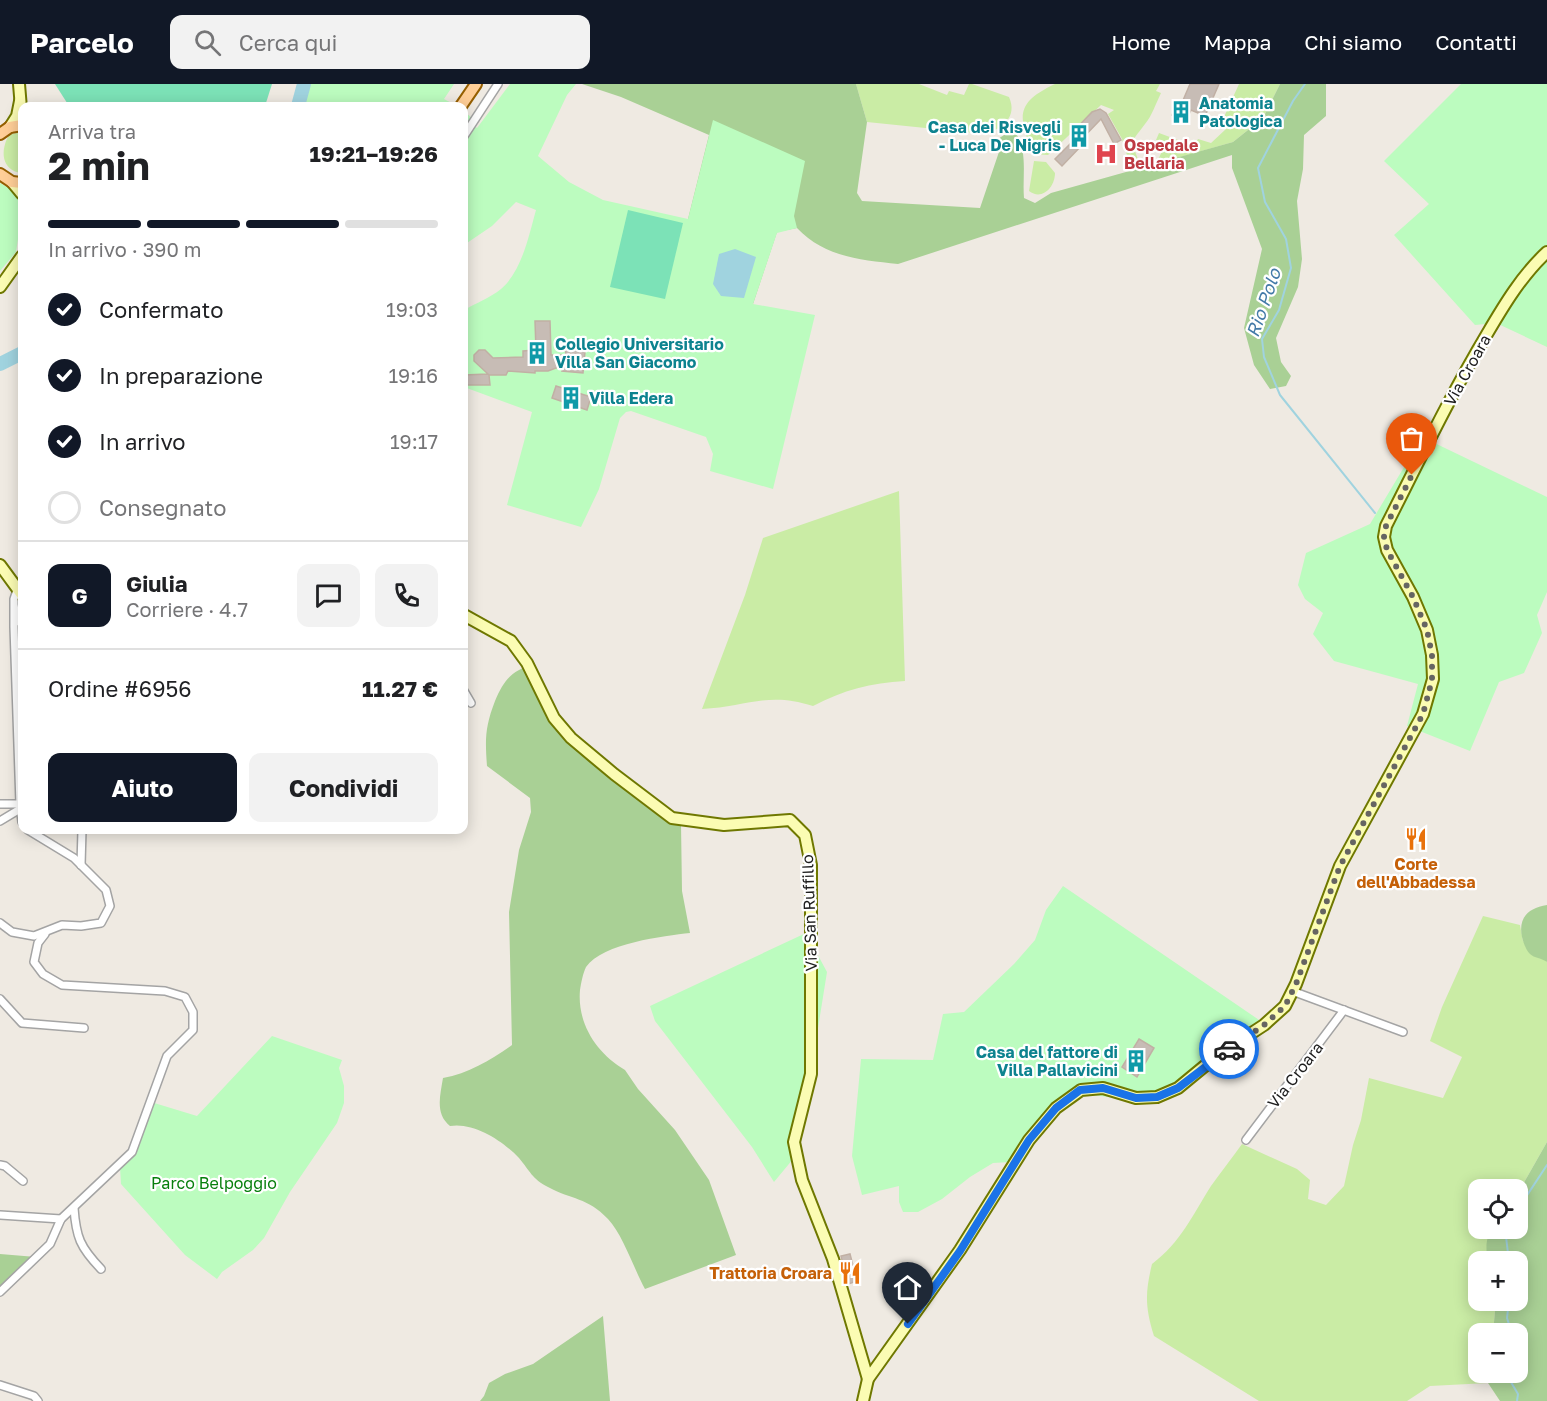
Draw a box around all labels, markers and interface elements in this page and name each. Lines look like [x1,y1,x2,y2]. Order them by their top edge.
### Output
search box [170,15,590,69]
text: Parcelo [30,26,134,59]
icon: search [191,26,224,59]
text: Cerca qui [239,29,338,56]
text: Home [1111,29,1171,55]
text: Mappa [1204,29,1271,55]
text: Chi siamo [1304,29,1402,55]
text: Contatti [1435,29,1517,55]
place label: Anatomia Patologica [1199,93,1282,131]
building icon: Anatomia Patologica [1168,99,1194,125]
place label: Casa dei Risvegli - Luca De Nigris [928,117,1061,155]
text: Arriva tra [48,119,136,143]
building icon: Casa dei Risvegli - Luca De Nigris [1066,123,1092,149]
place label: Ospedale Bellaria [1124,135,1198,173]
text: 19:21–19:26 [310,140,438,167]
hospital icon: Ospedale Bellaria [1093,141,1119,167]
text: 2 min [48,142,150,189]
text: In arrivo · 390 m [48,237,202,261]
water label: Rio Polo [1241,264,1285,340]
icon: check [48,293,81,326]
text: Confermato [99,296,224,323]
text: 19:03 [386,297,438,321]
street label: Via Croara [1439,331,1495,409]
place label: Collegio Universitario Villa San Giacomo [555,334,724,372]
building icon: Collegio Universitario Villa San Giacomo [524,340,550,366]
icon: check [48,359,81,392]
text: In preparazione [99,362,263,389]
text: 19:16 [388,363,438,387]
building icon: Villa Edera [558,385,584,411]
place label: Villa Edera [589,388,673,408]
pin [1386,413,1437,475]
icon: bag [1395,422,1428,455]
icon: check [48,425,81,458]
text: In arrivo [99,428,186,455]
text: 19:17 [390,429,438,453]
text: Consegnato [99,494,226,521]
button: chat [297,564,360,627]
button: phone [375,564,438,627]
text: Giulia [126,570,187,597]
text: G [71,582,88,609]
text: Corriere · 4.7 [126,597,248,621]
text: Ordine #6956 [48,675,192,702]
text: 11.27 € [362,675,438,702]
button: Aiuto [48,753,237,822]
button: Condividi [249,753,438,822]
restaurant icon: Corte dell'Abbadessa [1403,826,1429,852]
street label: Via San Ruffillo [797,854,821,972]
place label: Corte dell'Abbadessa [1356,854,1476,892]
courier [1199,1019,1259,1079]
icon: car [1213,1033,1246,1066]
street label: Via Croara [1263,1038,1327,1112]
place label: Casa del fattore di Villa Pallavicini [976,1042,1118,1080]
building icon: Casa del fattore di Villa Pallavicini [1123,1048,1149,1074]
park label: Parco Belpoggio [151,1173,277,1193]
map controls [1468,1179,1528,1383]
button: locate [1468,1179,1528,1239]
button: + [1468,1251,1528,1311]
restaurant icon: Trattoria Croara [837,1260,863,1286]
pin [882,1262,933,1324]
place label: Trattoria Croara [709,1263,832,1283]
icon: home [891,1271,924,1304]
button: − [1468,1323,1528,1383]

